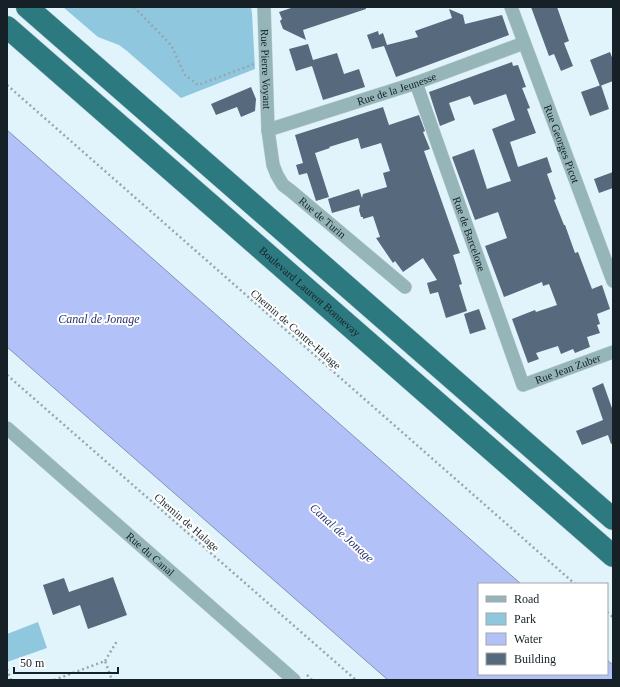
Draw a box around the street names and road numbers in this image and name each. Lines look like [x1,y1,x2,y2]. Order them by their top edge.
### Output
street label: Rue Pierre Voyant [259,29,273,109]
street label: Rue de la Jeunesse [355,70,438,107]
street label: Rue Georges Picot [542,103,582,185]
street label: Rue de Turin [297,194,349,241]
street label: Rue de Barcelone [451,195,488,273]
street label: Boulevard Laurent Bonnevay [257,244,363,339]
street label: Chemin de Contre-Halage [248,287,344,371]
street label: Rue Jean Zuber [533,351,603,386]
street label: Chemin de Halage [152,491,222,553]
street label: Rue du Canal [124,530,177,578]

